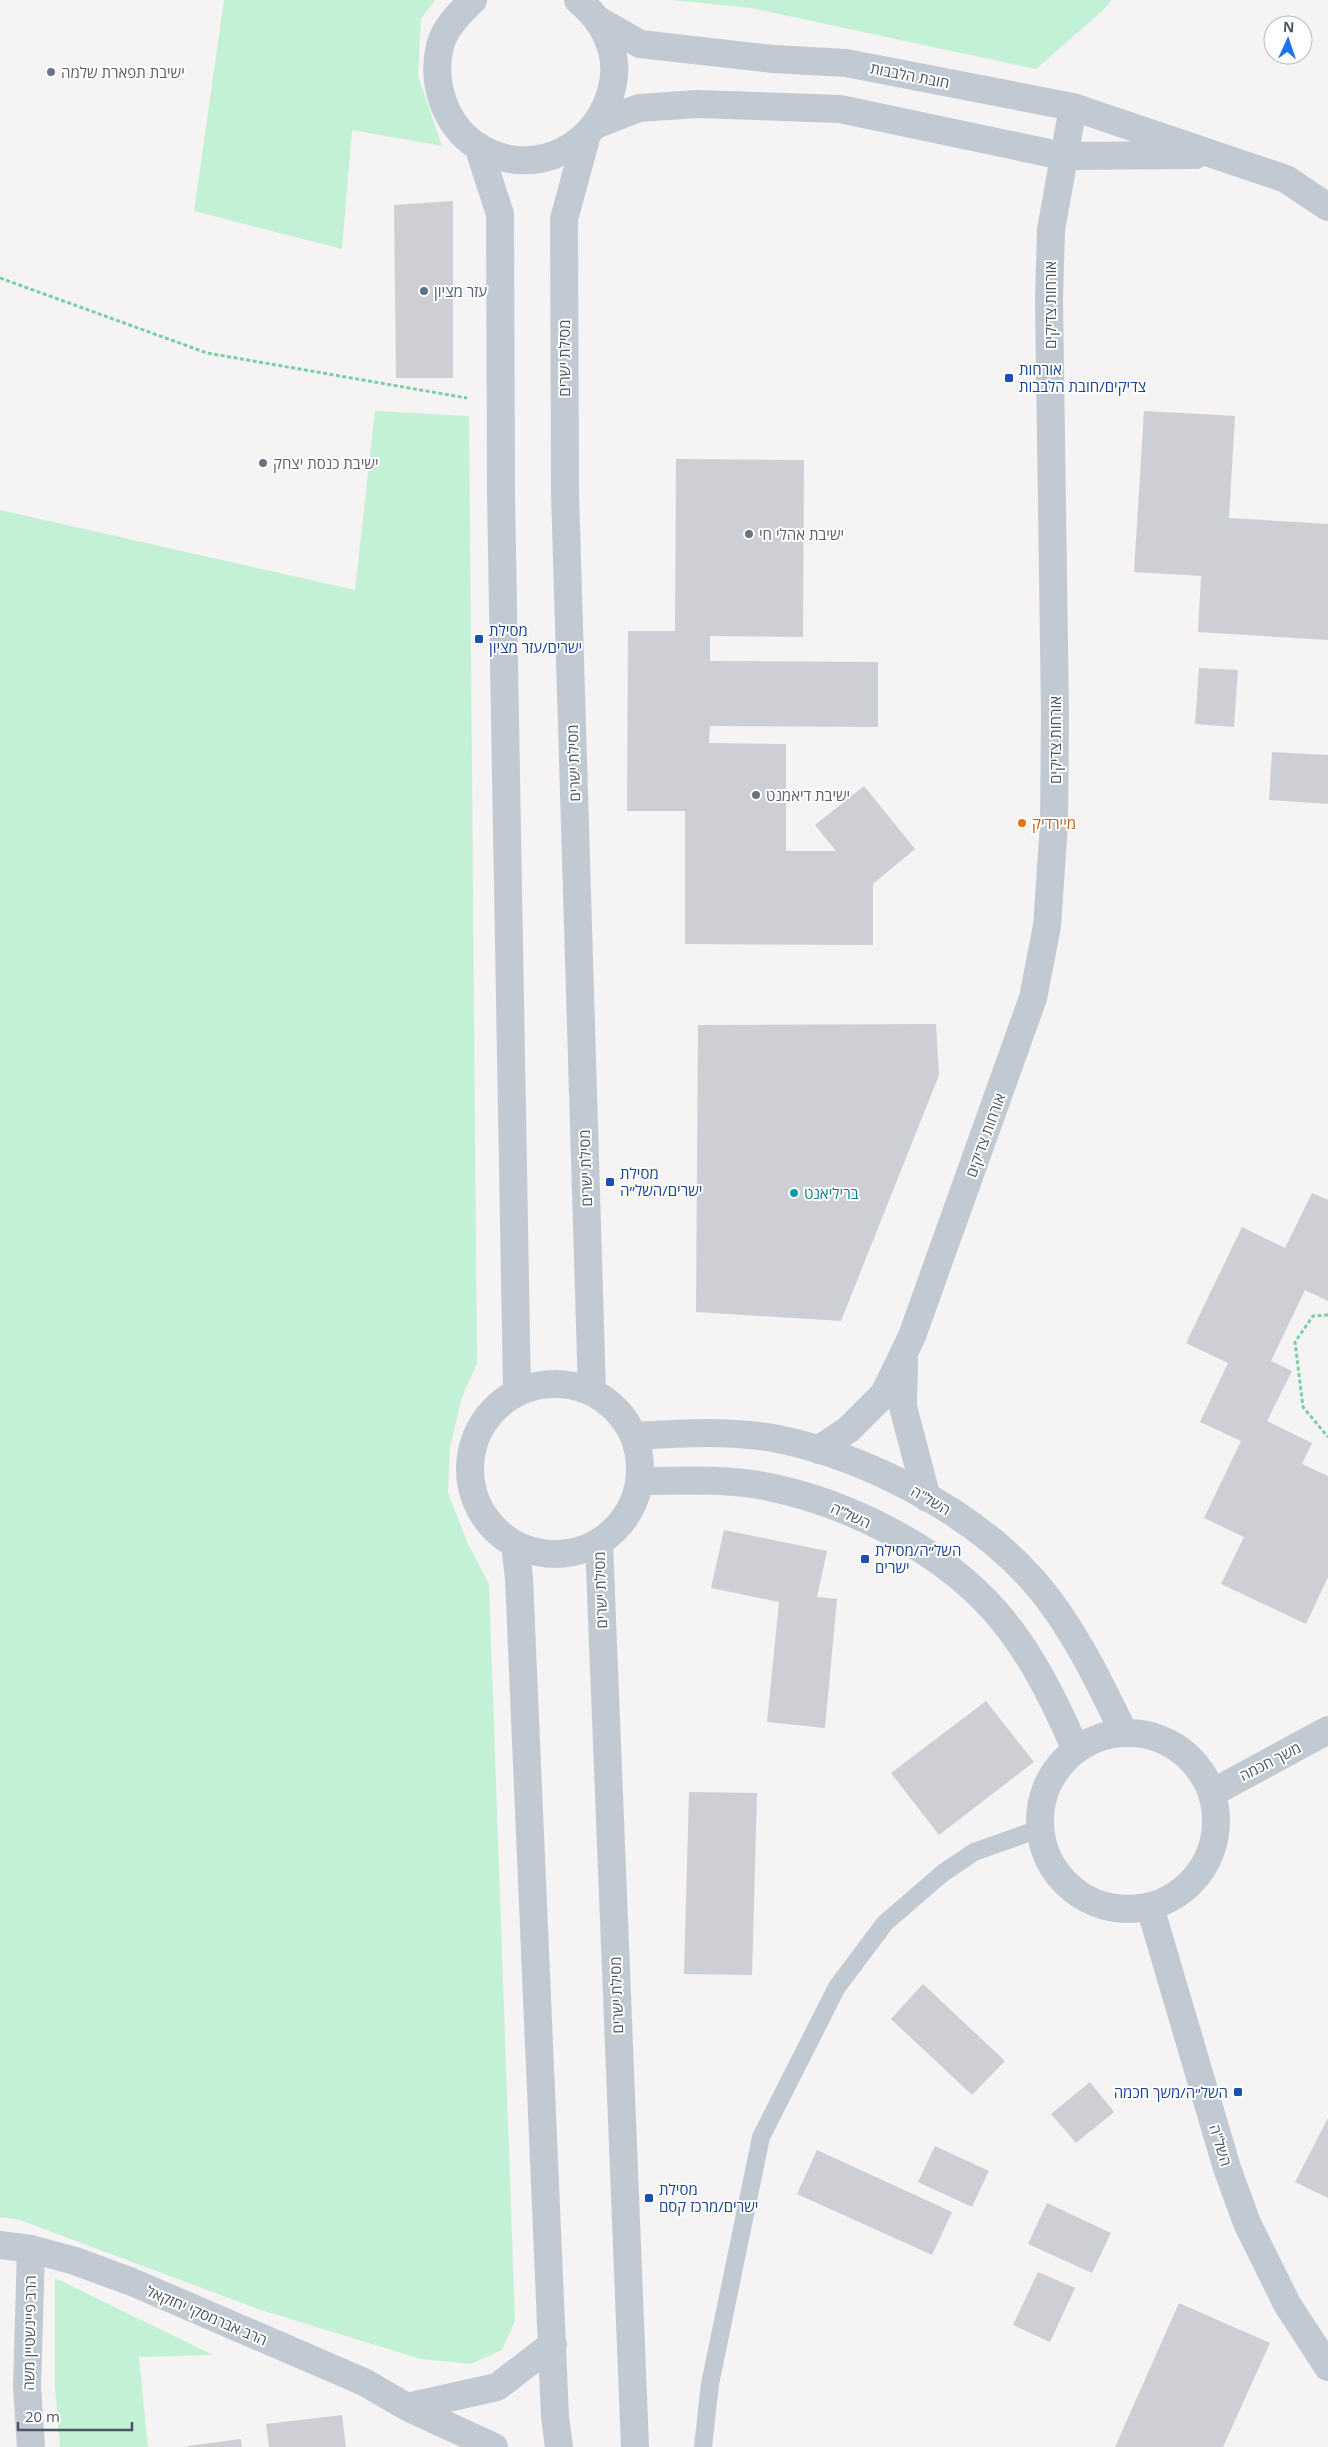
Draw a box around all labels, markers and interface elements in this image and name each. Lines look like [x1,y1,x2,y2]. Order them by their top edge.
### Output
north arrow [1263,15,1313,65]
text: N [1283,17,1295,36]
street label: חובת הלבבות [869,58,951,92]
place label: ישיבת תפארת שלמה [61,62,185,82]
marker: ישיבת תפארת שלמה [45,66,57,78]
street label: אורחות צדיקים [1040,261,1060,349]
place label: עזר מציון [434,281,487,301]
marker: עזר מציון [418,285,430,297]
street label: מסילת ישרים [554,319,574,397]
place label: אורחות צדיקים/חובת הלבבות [1019,359,1146,396]
marker: אורחות צדיקים/חובת הלבבות [1003,372,1015,384]
place label: ישיבת כנסת יצחק [273,453,379,473]
marker: ישיבת כנסת יצחק [257,457,269,469]
place label: ישיבת אהלי חי [759,524,844,544]
marker: ישיבת אהלי חי [743,528,755,540]
place label: מסילת ישרים/עזר מציון [489,620,582,657]
marker: מסילת ישרים/עזר מציון [473,633,485,645]
street label: אורחות צדיקים [1045,696,1065,784]
street label: מסילת ישרים [562,724,584,802]
place label: ישיבת דיאמנט [766,785,850,805]
marker: ישיבת דיאמנט [750,789,762,801]
place label: מיירדיק [1032,813,1076,833]
marker: מיירדיק [1016,817,1028,829]
street label: אורחות צדיקים [961,1090,1009,1180]
street label: מסילת ישרים [574,1129,596,1207]
place label: מסילת ישרים/השל״ה [620,1163,702,1200]
marker: מסילת ישרים/השל״ה [604,1176,616,1188]
place label: בריליאנט [804,1183,859,1203]
marker: בריליאנט [788,1187,800,1199]
street label: השל"ה [908,1481,954,1519]
street label: השל”ה [828,1497,874,1533]
place label: השל״ה/מסילת ישרים [875,1540,961,1577]
street label: מסילת ישרים [589,1551,611,1629]
marker: השל״ה/מסילת ישרים [859,1553,871,1565]
street label: משך חכמה [1236,1737,1304,1785]
street label: מסילת ישרים [605,1956,627,2034]
place label: השל״ה/משך חכמה [1114,2082,1228,2102]
marker: השל״ה/משך חכמה [1232,2086,1244,2098]
street label: השל"ה [1205,2122,1237,2168]
place label: מסילת ישרים/מרכז קסם [659,2179,758,2216]
marker: מסילת ישרים/מרכז קסם [643,2192,655,2204]
street label: הרב פיינשטיין משה [18,2275,40,2391]
street label: הרב אברמסקי יחזקאל [143,2280,271,2350]
scale bar [18,2400,131,2432]
text: 20 m [25,2406,60,2426]

